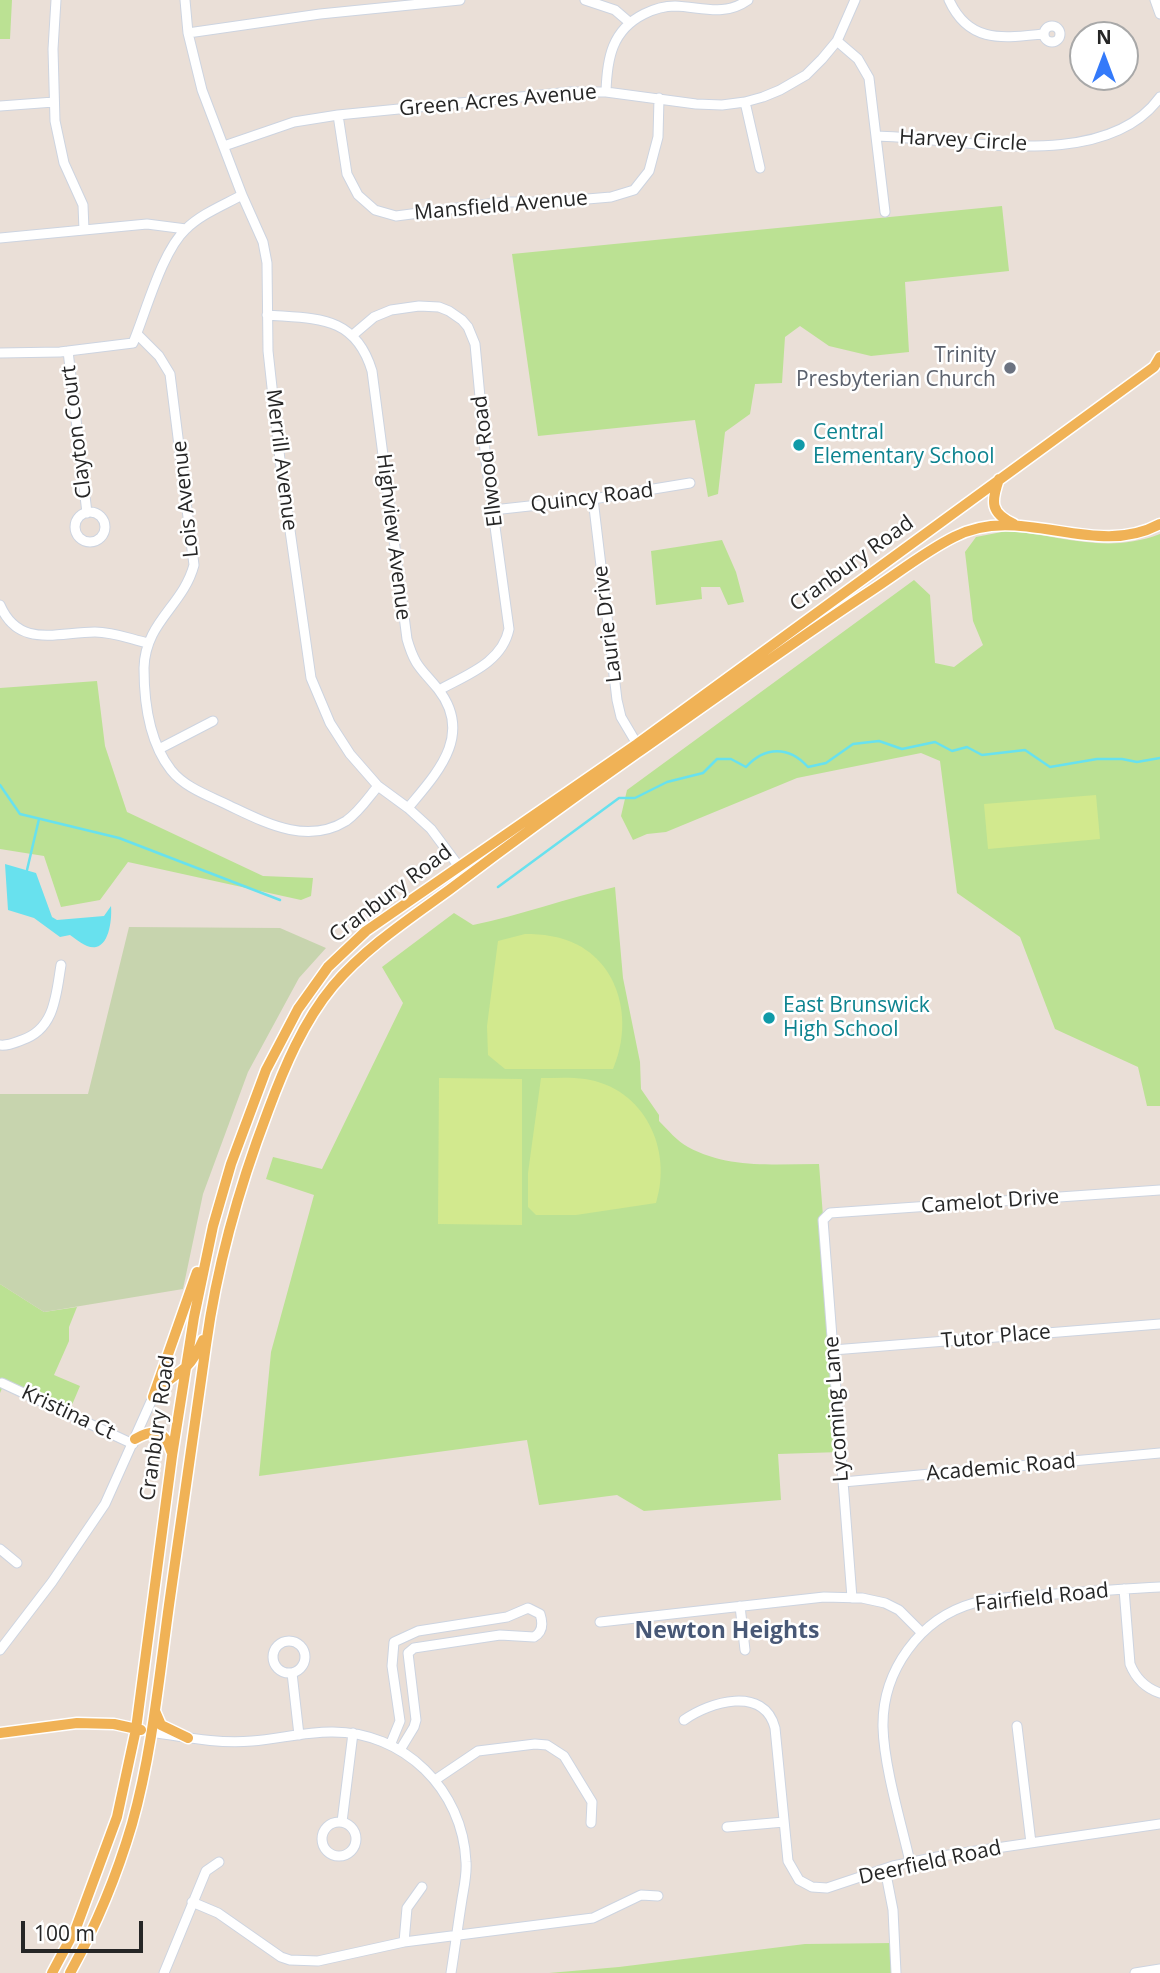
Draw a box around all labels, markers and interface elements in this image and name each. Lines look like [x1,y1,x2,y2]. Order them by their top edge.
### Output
north arrow [1069,21,1139,91]
text: N [1096,24,1112,50]
street label: Green Acres Avenue [398,80,598,122]
street label: Harvey Circle [898,125,1028,157]
street label: Mansfield Avenue [413,186,589,226]
place label: Trinity Presbyterian Church [796,343,996,393]
marker: Trinity Presbyterian Church [1002,360,1018,376]
street label: Clayton Court [56,364,98,500]
street label: Merrill Avenue [260,388,302,532]
street label: Ellwood Road [467,394,509,528]
place label: Central Elementary School [813,420,995,470]
marker: Central Elementary School [791,437,807,453]
street label: Lois Avenue [167,439,205,559]
street label: Highview Avenue [370,452,416,622]
street label: Quincy Road [529,478,655,518]
street label: Cranbury Road [785,511,919,617]
street label: Laurie Drive [588,564,628,684]
street label: Cranbury Road [325,840,457,948]
place label: East Brunswick High School [783,993,930,1043]
marker: East Brunswick High School [761,1010,777,1026]
street label: Camelot Drive [920,1185,1060,1219]
street label: Tutor Place [940,1320,1052,1354]
street label: Lycoming Lane [819,1335,855,1483]
street label: Cranbury Road [135,1354,181,1502]
street label: Kristina Ct [17,1380,119,1446]
street label: Academic Road [925,1449,1077,1487]
street label: Fairfield Road [974,1578,1110,1618]
district label: Newton Heights [634,1617,820,1645]
street label: Deerfield Road [856,1836,1004,1890]
scale bar [24,1906,147,1950]
text: 100 m [34,1919,95,1947]

